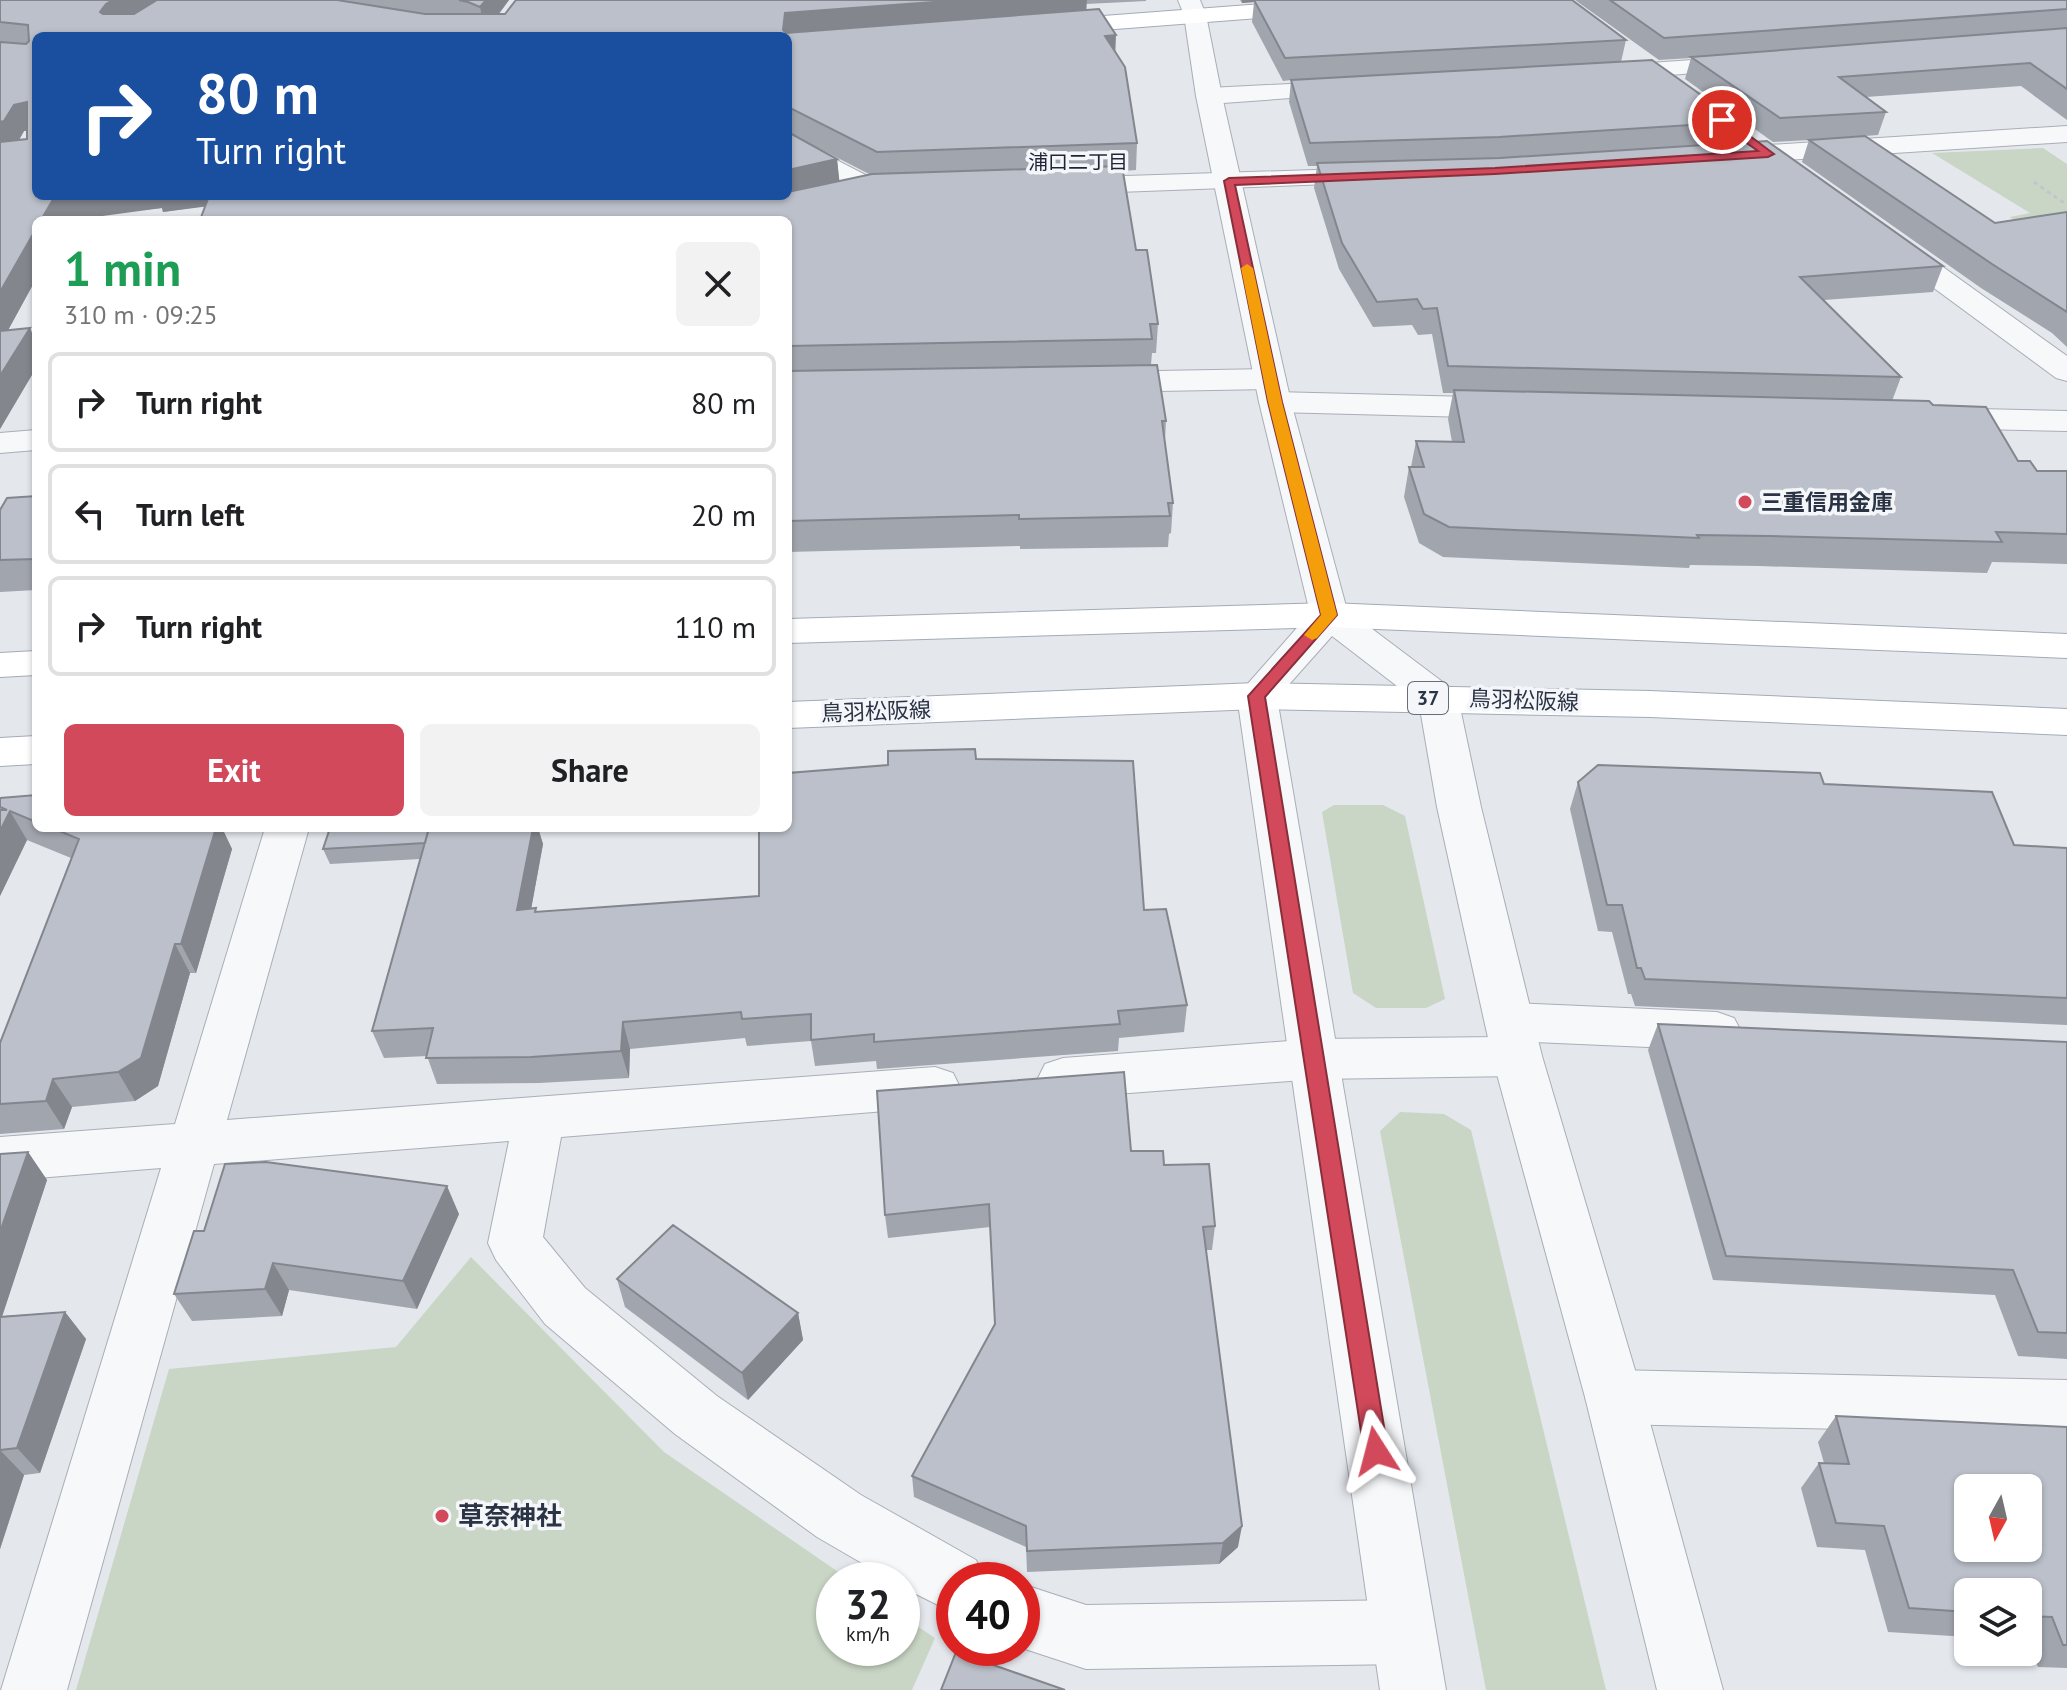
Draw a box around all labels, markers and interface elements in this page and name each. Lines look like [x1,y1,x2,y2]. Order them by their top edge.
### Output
text: 80 m [196,57,319,129]
icon: right [64,64,168,168]
pin [1688,86,1756,154]
icon: arrive [1700,98,1744,142]
text: Turn right [196,127,346,174]
district label: 浦口二丁目 [1028,149,1128,175]
text: 1 min [64,237,181,299]
button: close [676,242,760,326]
text: 310 m · 09:25 [64,298,218,331]
icon: right [68,380,112,424]
text: Turn right [136,383,262,422]
text: 80 m [691,383,756,422]
place label: 三重信用金庫 [1761,488,1893,516]
icon: left [68,492,112,536]
marker: 三重信用金庫 [1736,493,1754,511]
text: Turn left [136,495,244,534]
text: 20 m [691,495,756,534]
icon: right [68,604,112,648]
text: Turn right [136,607,262,646]
text: 110 m [675,607,756,646]
road number: 37 [1408,682,1448,714]
street label: 鳥羽松阪線 [1469,684,1579,716]
street label: 鳥羽松阪線 [821,695,931,727]
button: Exit [64,724,404,816]
button: Share [420,724,760,816]
position arrow [1334,1409,1418,1493]
north arrow [1954,1474,2042,1562]
map controls [1954,1474,2042,1666]
place label: 草奈神社 [458,1499,562,1532]
marker: 草奈神社 [433,1507,451,1525]
speed limit sign: 40 [936,1562,1040,1666]
text: 32 [845,1578,891,1630]
button: layers [1954,1578,2042,1666]
text: km/h [846,1621,890,1647]

